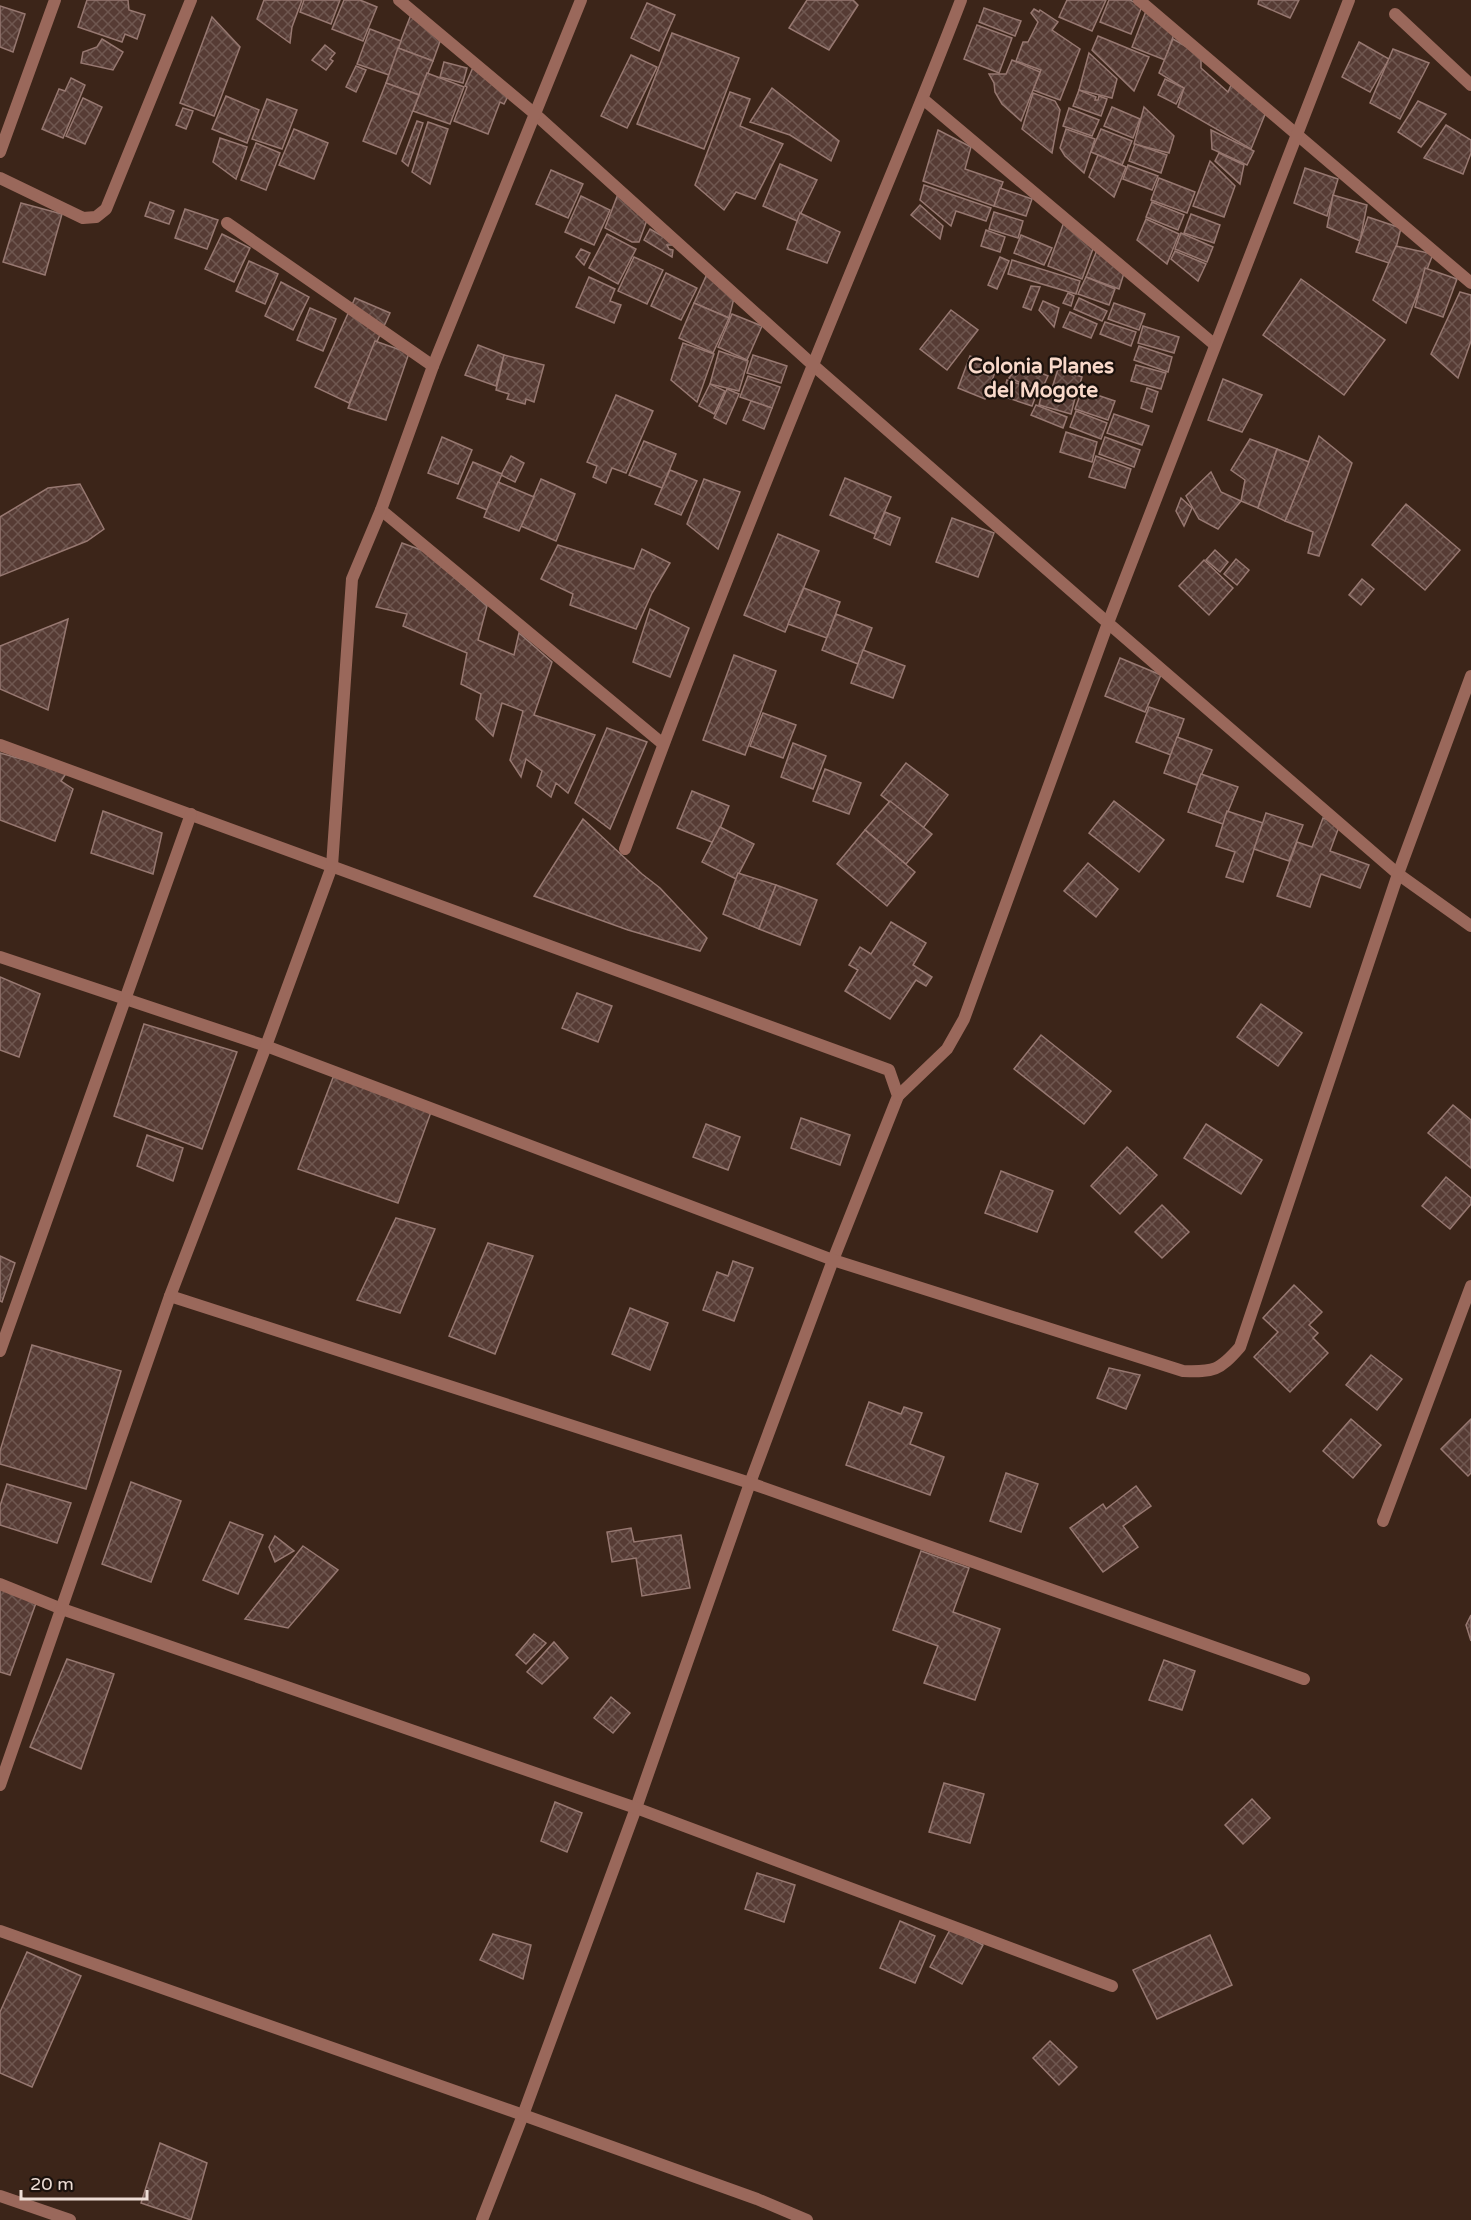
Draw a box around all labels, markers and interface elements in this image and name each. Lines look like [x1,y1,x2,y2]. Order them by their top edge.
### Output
district label: Colonia Planes del Mogote [968,354,1114,403]
scale bar [21,2163,147,2201]
text: 20 m [30,2173,74,2195]

